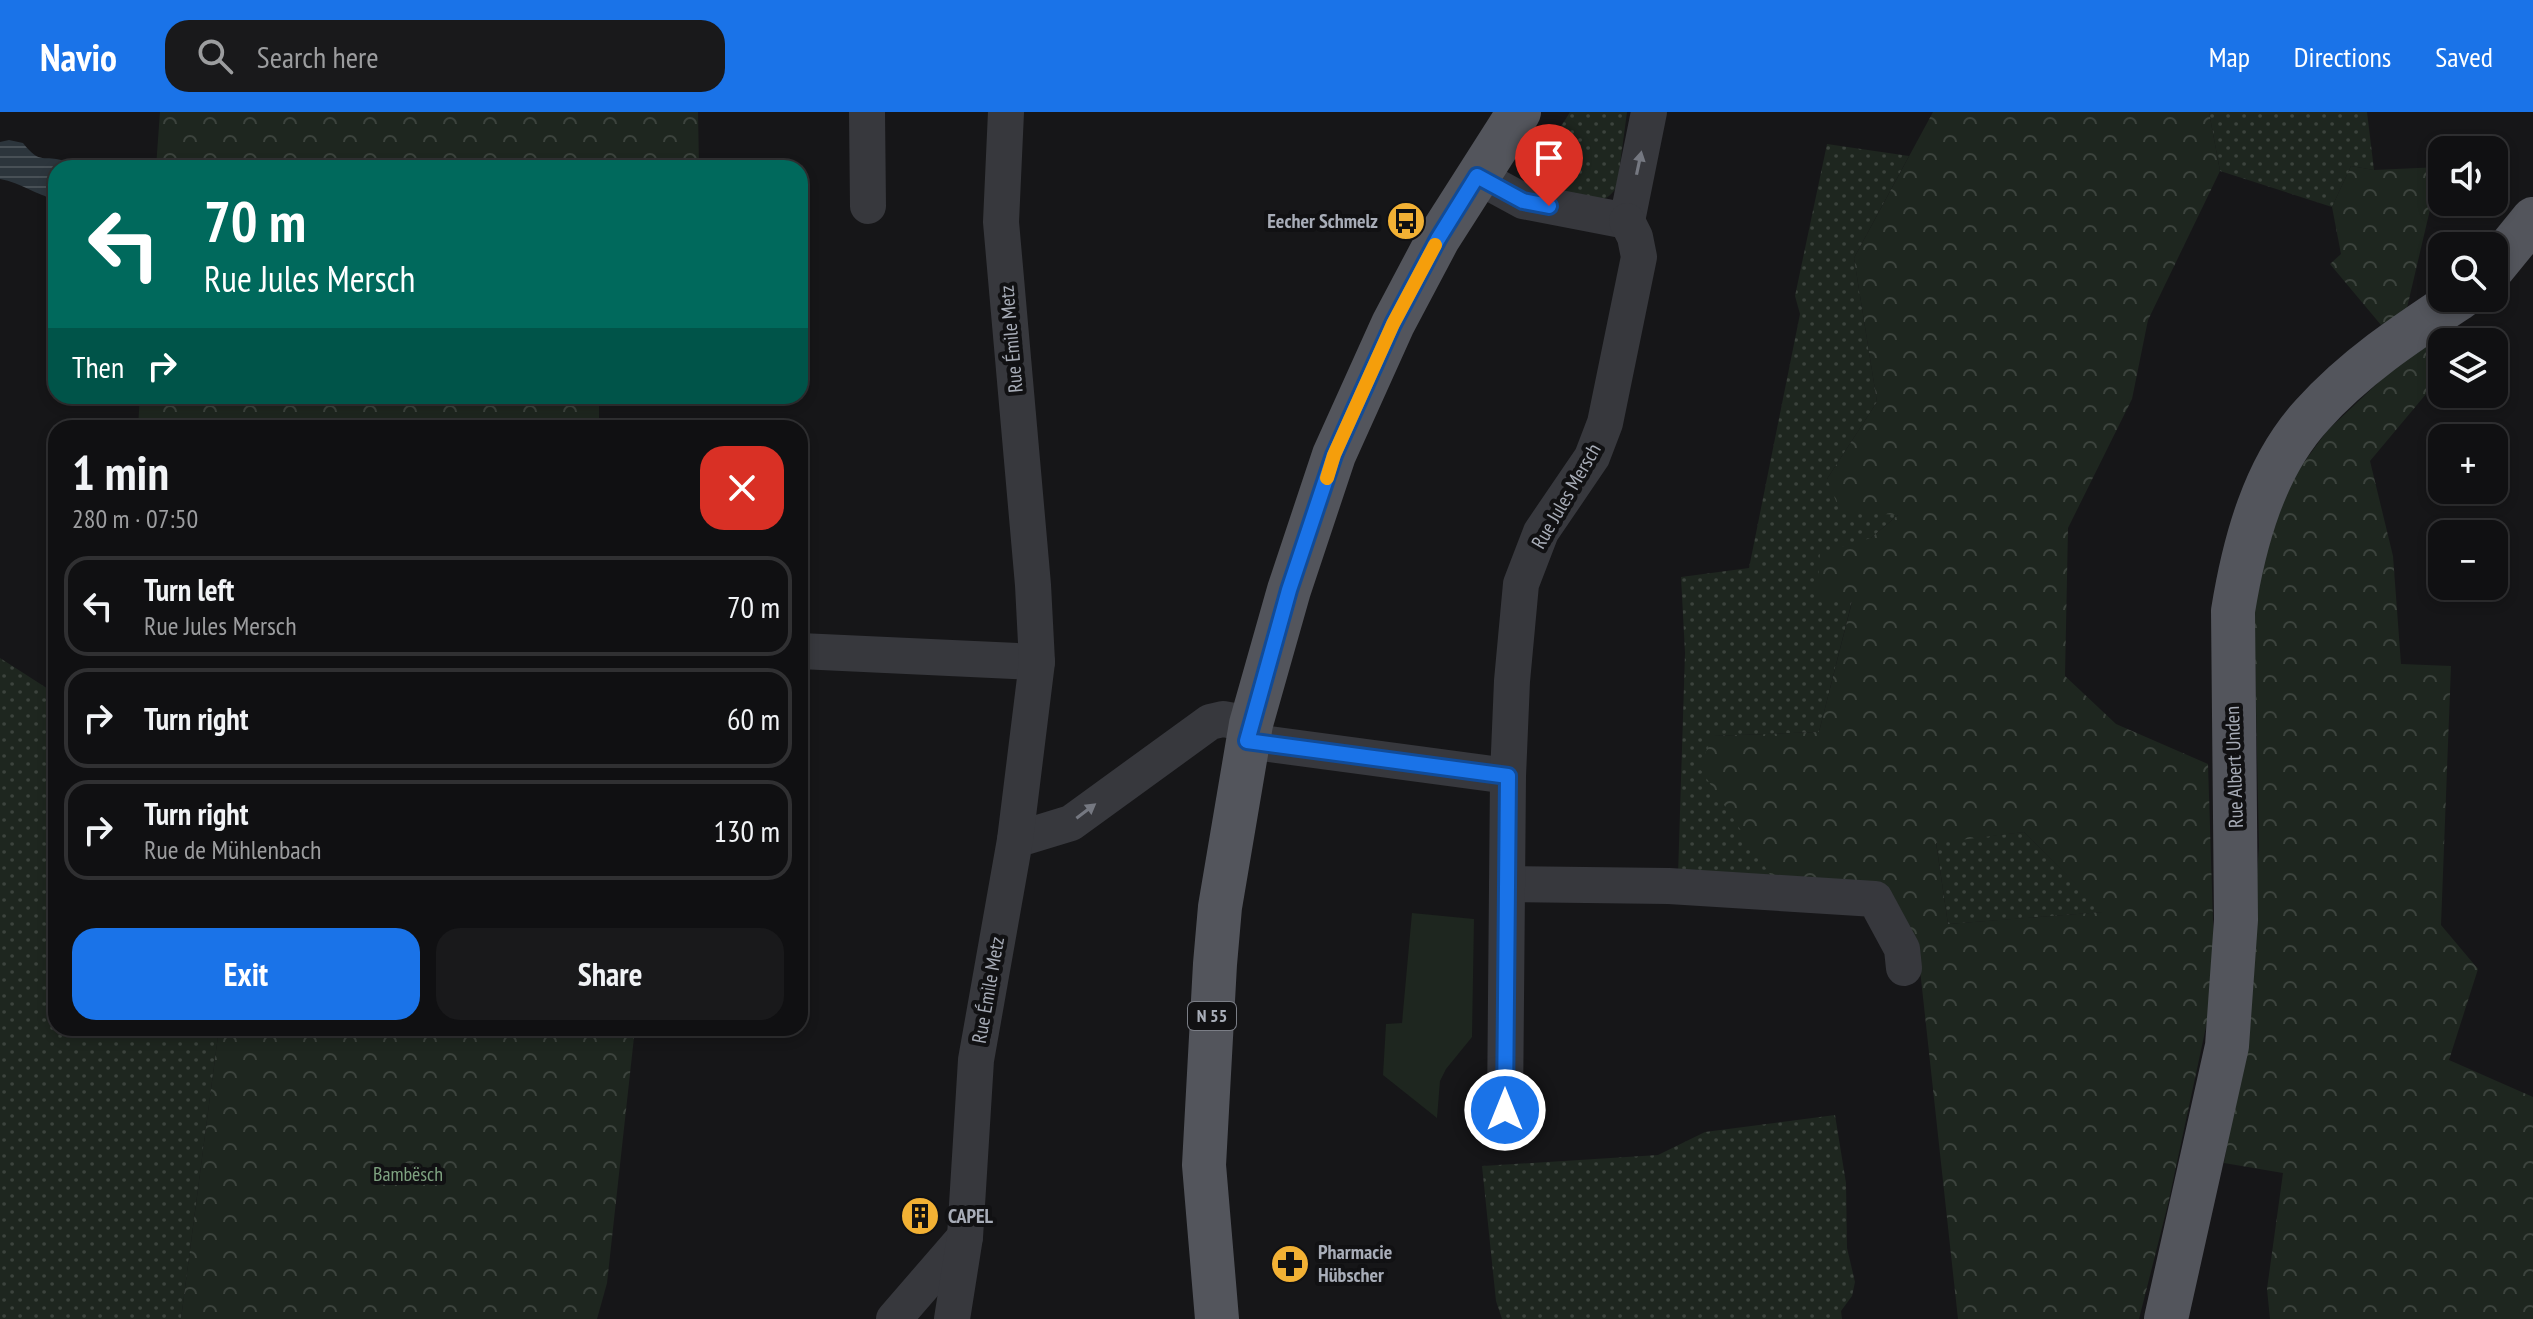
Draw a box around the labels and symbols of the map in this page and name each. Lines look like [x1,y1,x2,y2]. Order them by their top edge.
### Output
pin [1515,124,1583,206]
one-way arrow [1633,150,1646,175]
bus stop icon: Eecher Schmelz [1385,200,1427,242]
place label: Eecher Schmelz [1267,208,1378,234]
street label: Rue Émile Metz [993,284,1029,394]
street label: Rue Jules Mersch [1525,439,1607,553]
street label: Rue Albert Unden [2219,706,2249,828]
one-way arrow [1076,804,1097,820]
street label: Rue Émile Metz [966,935,1010,1045]
road number: N 55 [1188,1002,1236,1030]
position arrow [1463,1068,1547,1152]
park label: Bambësch [373,1161,443,1187]
building icon: CAPEL [899,1195,941,1237]
place label: CAPEL [948,1203,994,1229]
place label: Pharmacie Hübscher [1318,1239,1392,1288]
pharmacy icon: Pharmacie Hübscher [1269,1243,1311,1285]

